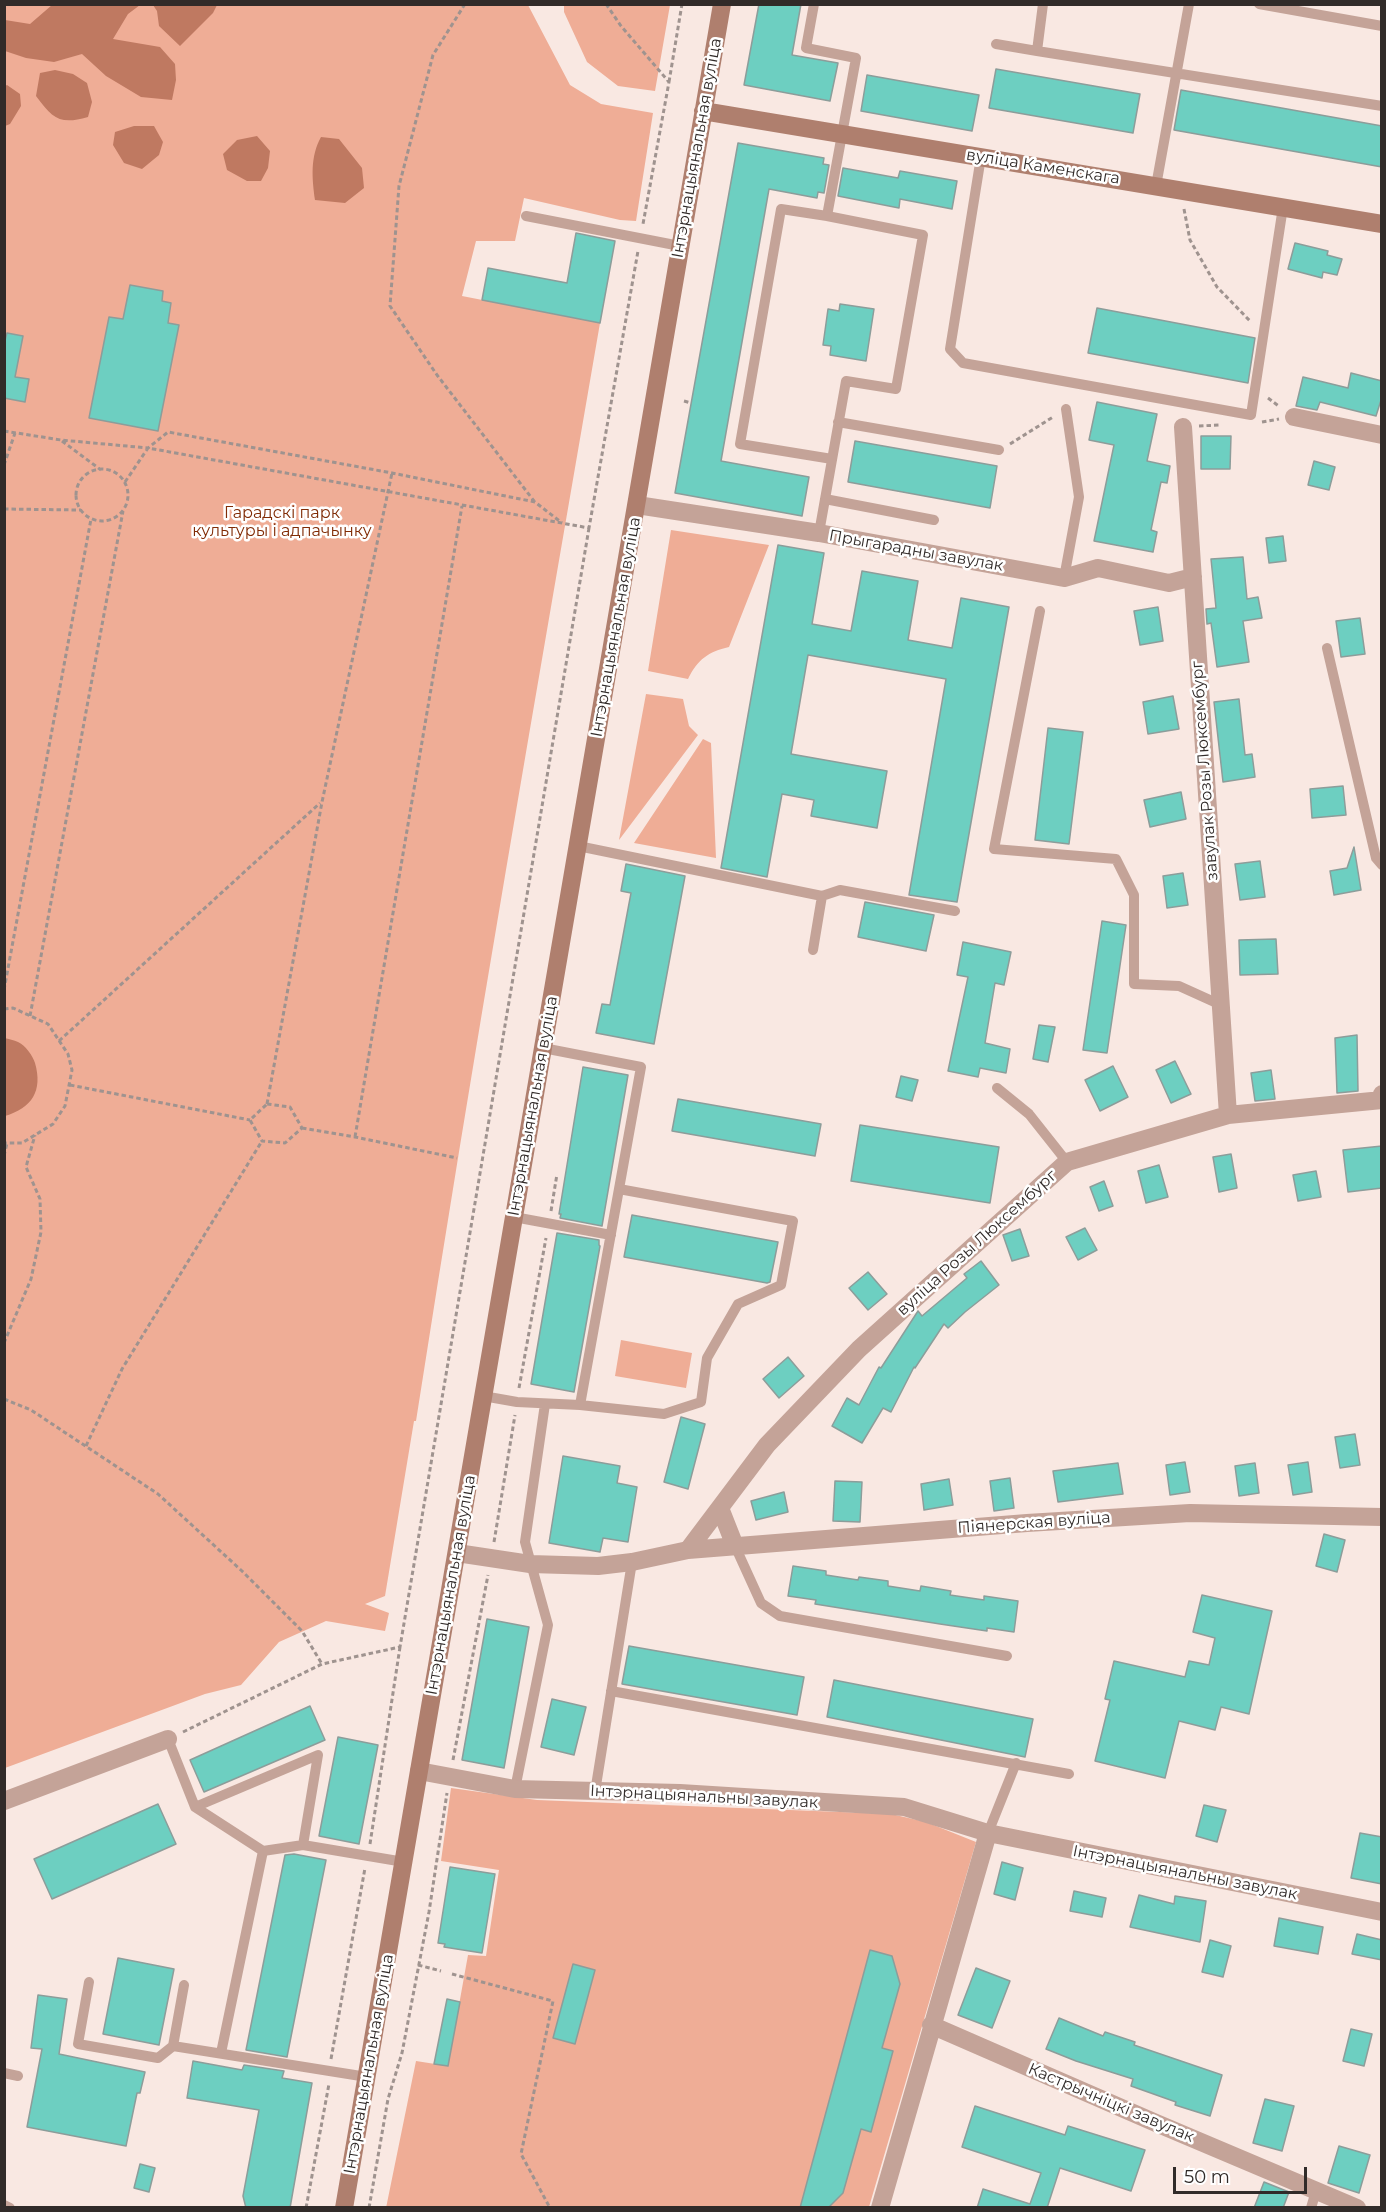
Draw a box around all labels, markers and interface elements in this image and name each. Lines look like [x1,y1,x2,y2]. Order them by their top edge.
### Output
street label: Інтэрнацыянальная вуліца [668,37,726,259]
street label: вуліца Каменскага [965,145,1121,189]
park label: Гарадскі парк культуры і адпачынку [192,503,372,541]
street label: Інтэрнацыянальная вуліца [587,516,645,738]
street label: Прыгарадны завулак [827,526,1005,576]
street label: завулак Розы Люксембург [1188,660,1222,882]
street label: Інтэрнацыянальная вуліца [504,995,562,1217]
street label: вуліца Розы Люксембург [893,1166,1061,1320]
street label: Інтэрнацыянальная вуліца [422,1474,480,1696]
street label: Піянерская вуліца [957,1508,1111,1538]
street label: Інтэрнацыянальны завулак [589,1781,819,1813]
street label: Інтэрнацыянальны завулак [1071,1842,1299,1904]
street label: Інтэрнацыянальная вуліца [340,1953,398,2175]
street label: Кастрычніцкі завулак [1025,2059,1197,2147]
scale bar [1176,2155,1310,2193]
text: 50 m [1184,2166,1230,2188]

